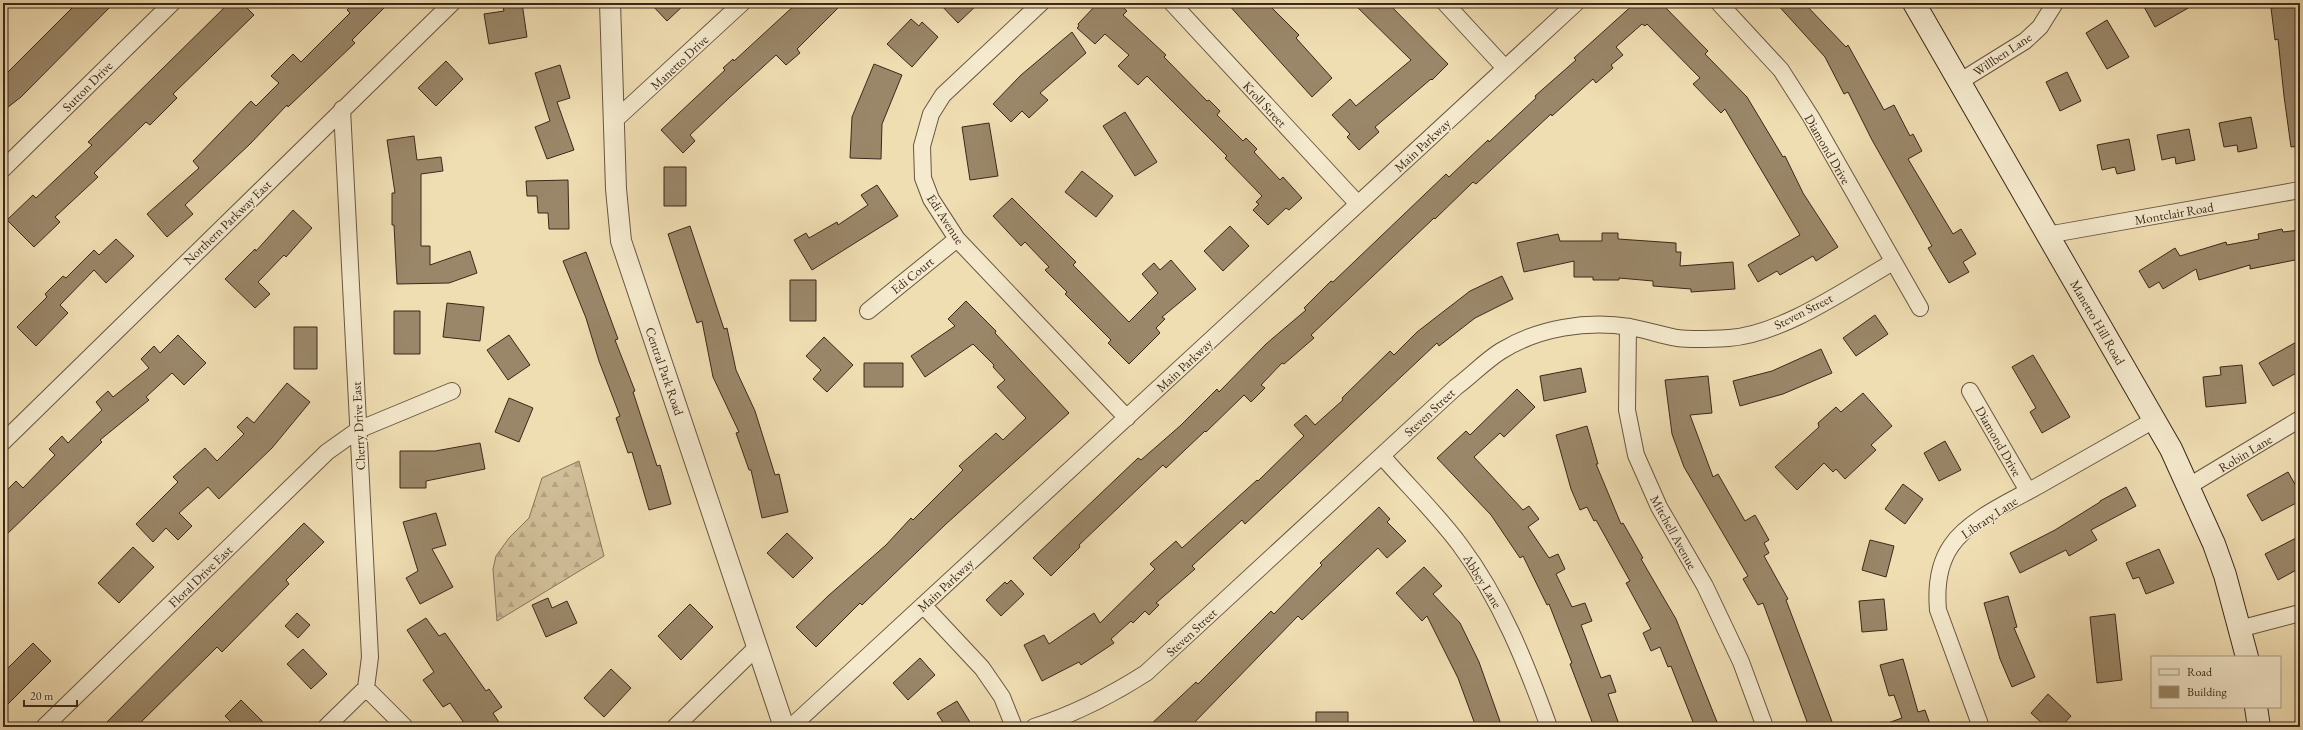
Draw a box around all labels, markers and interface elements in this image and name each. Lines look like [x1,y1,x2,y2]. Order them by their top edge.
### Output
street label: Willben Lane [1970,29,2035,80]
street label: Manetto Drive [647,31,712,94]
street label: Sutton Drive [58,57,116,115]
street label: Kroll Street [1239,78,1290,131]
street label: Diamond Drive [1801,111,1855,188]
street label: Main Parkway [1391,115,1454,176]
street label: Northern Parkway East [180,176,275,269]
street label: Edi Avenue [923,191,968,248]
street label: Montclair Road [2133,198,2215,229]
street label: Edi Court [887,253,937,298]
street label: Manetto Hill Road [2066,277,2129,368]
street label: Steven Street [1771,289,1835,333]
street label: Central Park Road [641,325,688,418]
street label: Main Parkway [1153,335,1216,396]
street label: Cherry Drive East [348,381,369,471]
street label: Steven Street [1400,384,1458,440]
street label: Diamond Drive [1972,403,2026,480]
street label: Robin Lane [2215,431,2275,476]
street label: Mitchell Avenue [1646,492,1701,572]
street label: Library Lane [1958,492,2021,542]
street label: Floral Drive East [165,542,236,611]
street label: Abbey Lane [1459,550,1506,611]
street label: Main Parkway [914,555,977,616]
street label: Steven Street [1162,604,1220,660]
legend [2151,656,2281,708]
text: Road [2187,664,2213,680]
scale bar [24,682,77,708]
text: Building [2187,684,2228,700]
text: 20 m [30,688,54,704]

